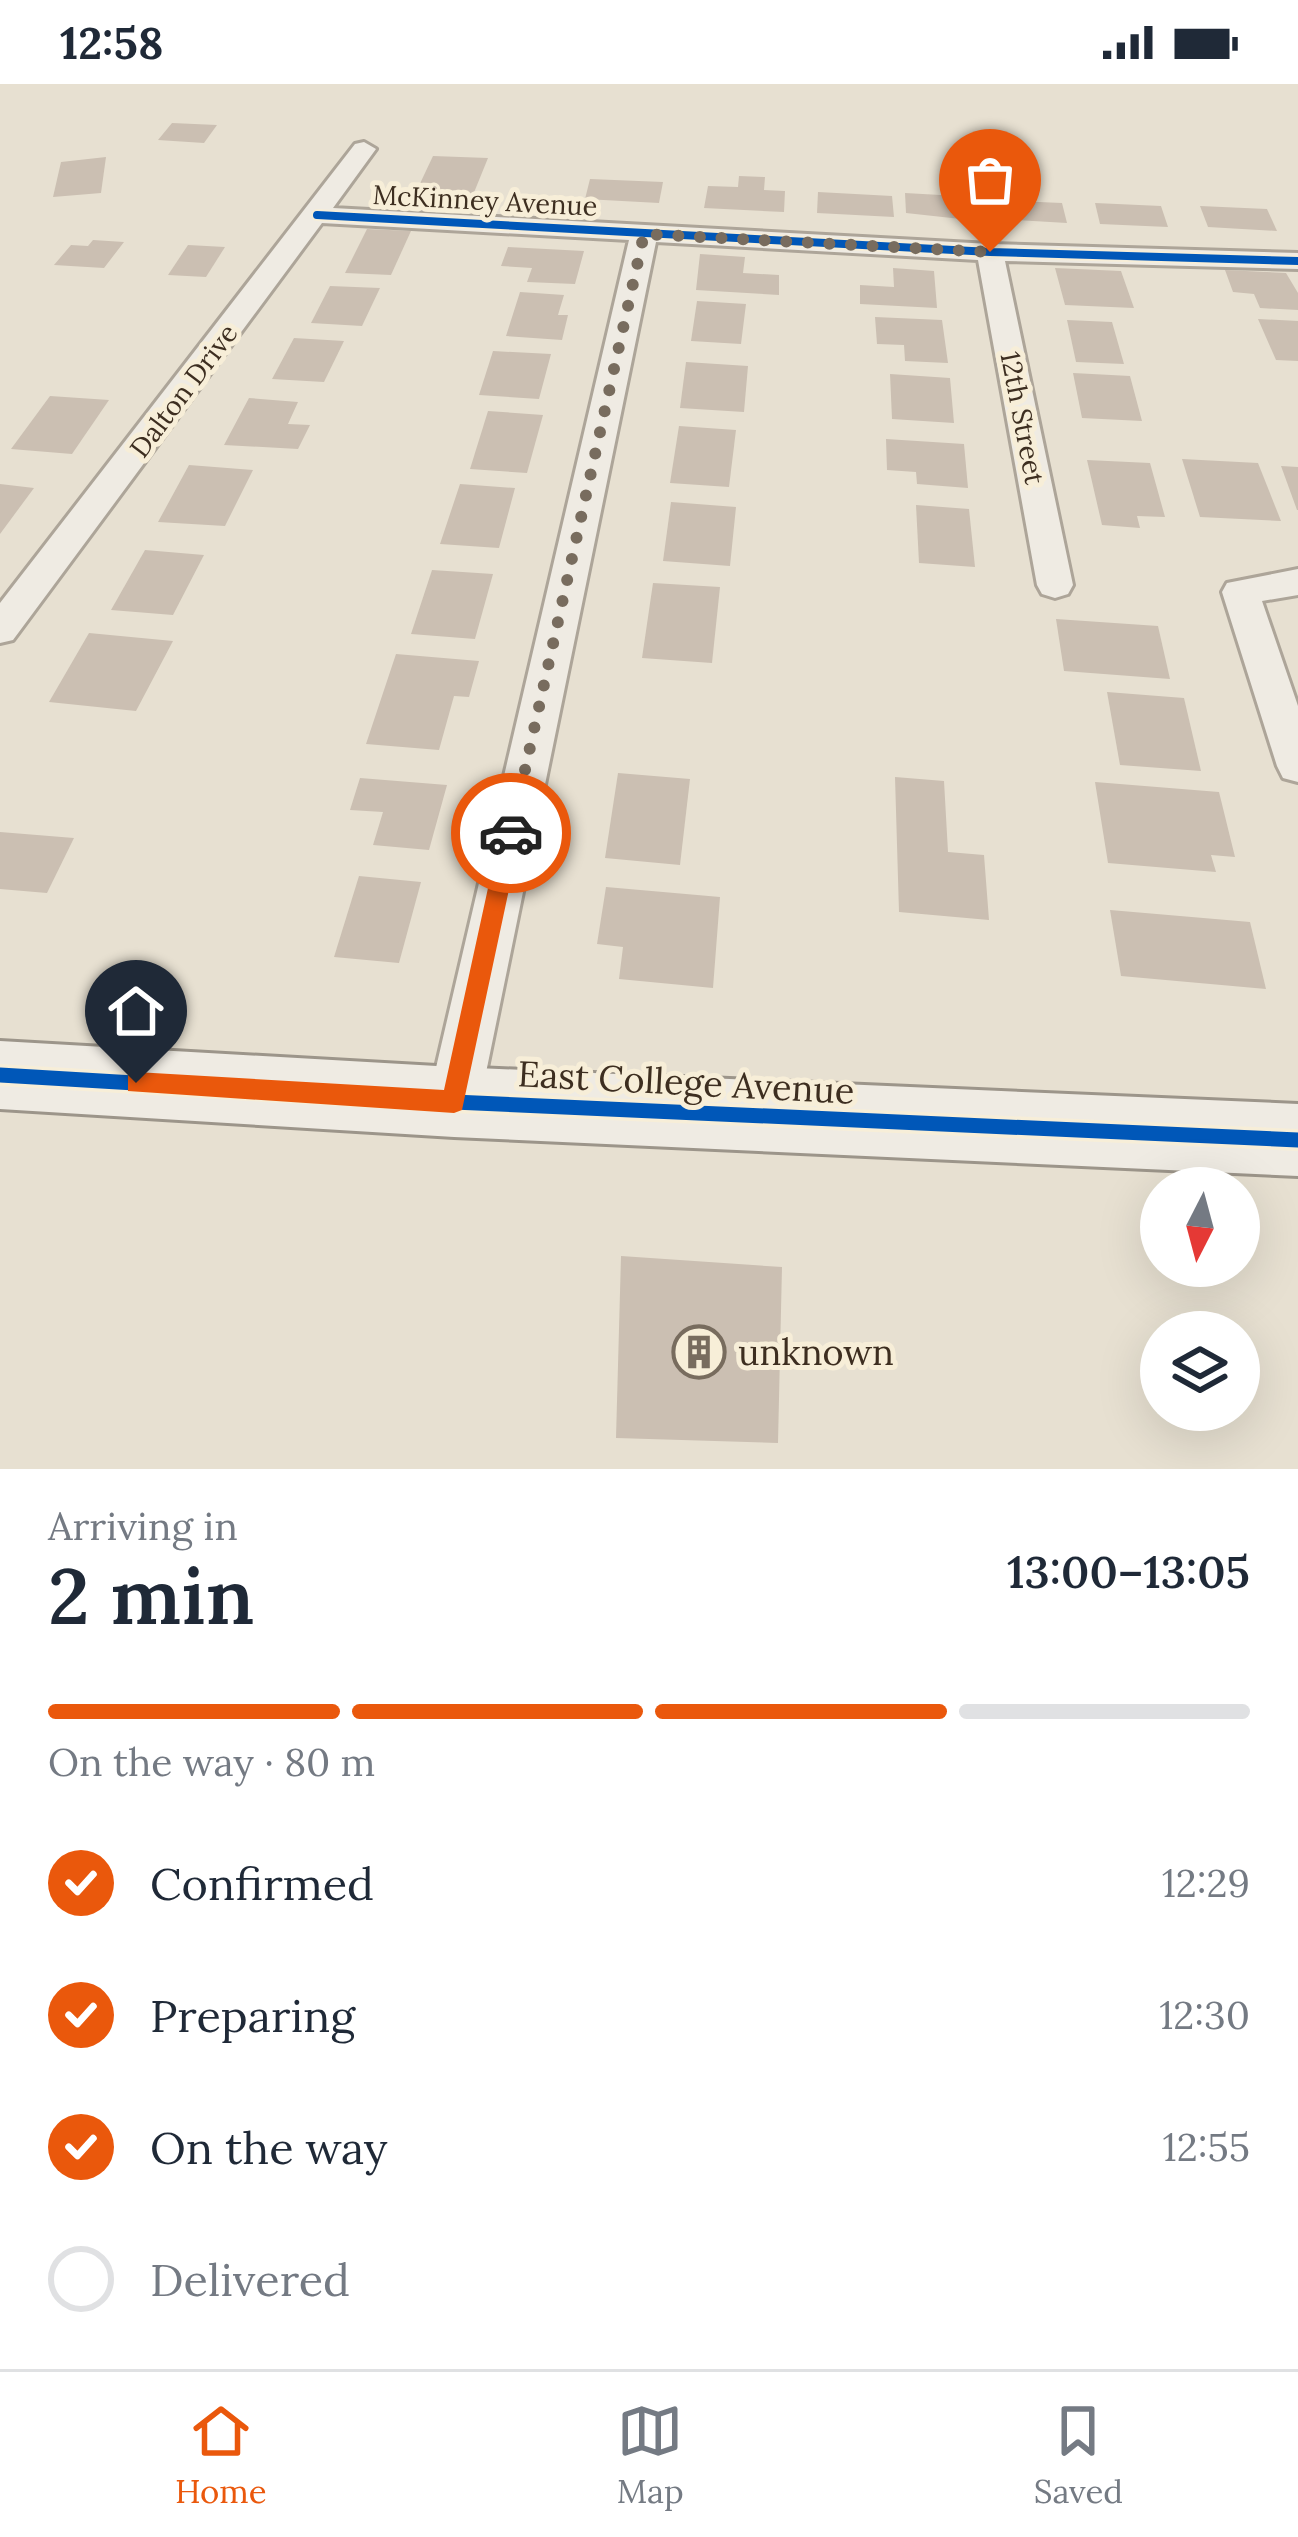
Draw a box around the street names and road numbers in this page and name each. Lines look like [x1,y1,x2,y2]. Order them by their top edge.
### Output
street label: McKinney Avenue [372,177,598,223]
street label: Dalton Drive [122,317,244,464]
street label: 12th Street [993,348,1053,488]
street label: East College Avenue [516,1050,856,1114]

